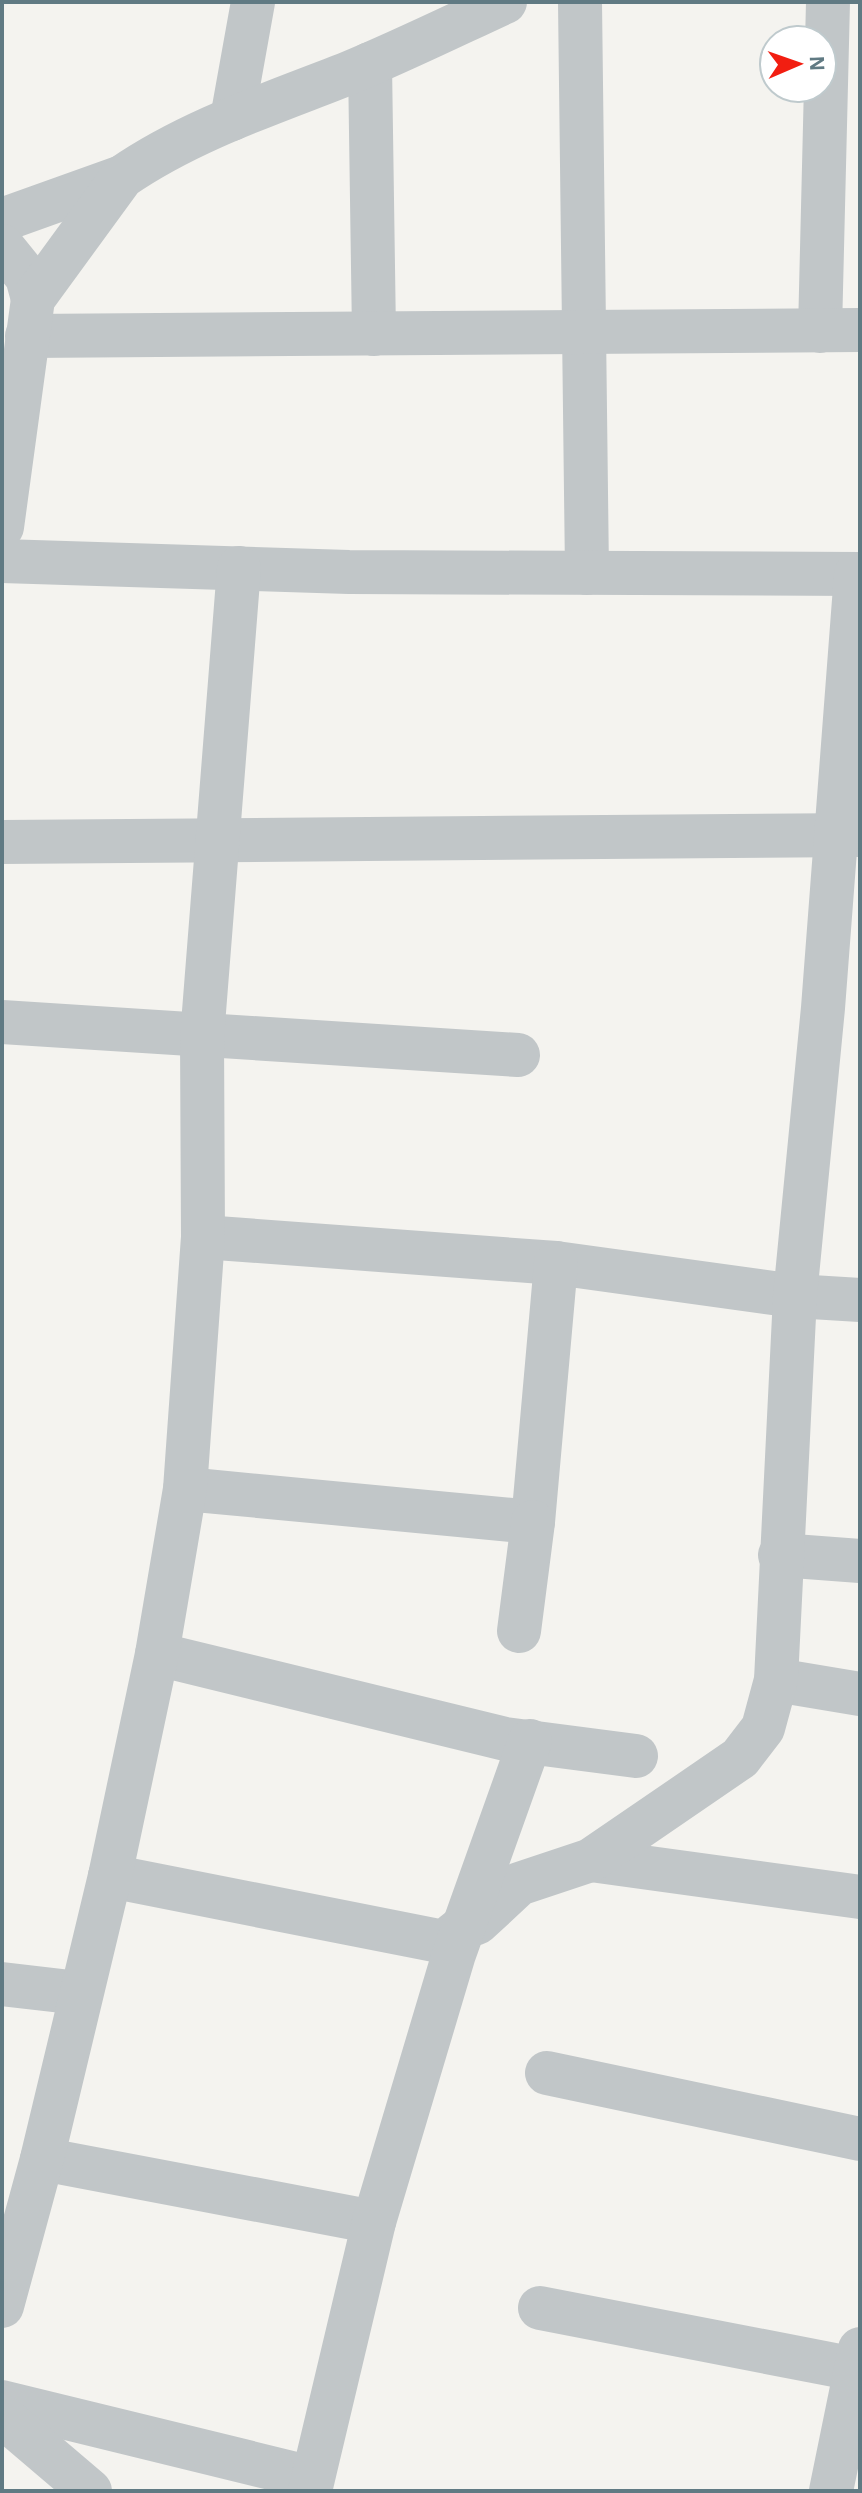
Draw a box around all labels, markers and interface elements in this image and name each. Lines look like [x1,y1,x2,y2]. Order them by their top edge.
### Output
north arrow [758,24,838,104]
text: N [806,55,828,71]

